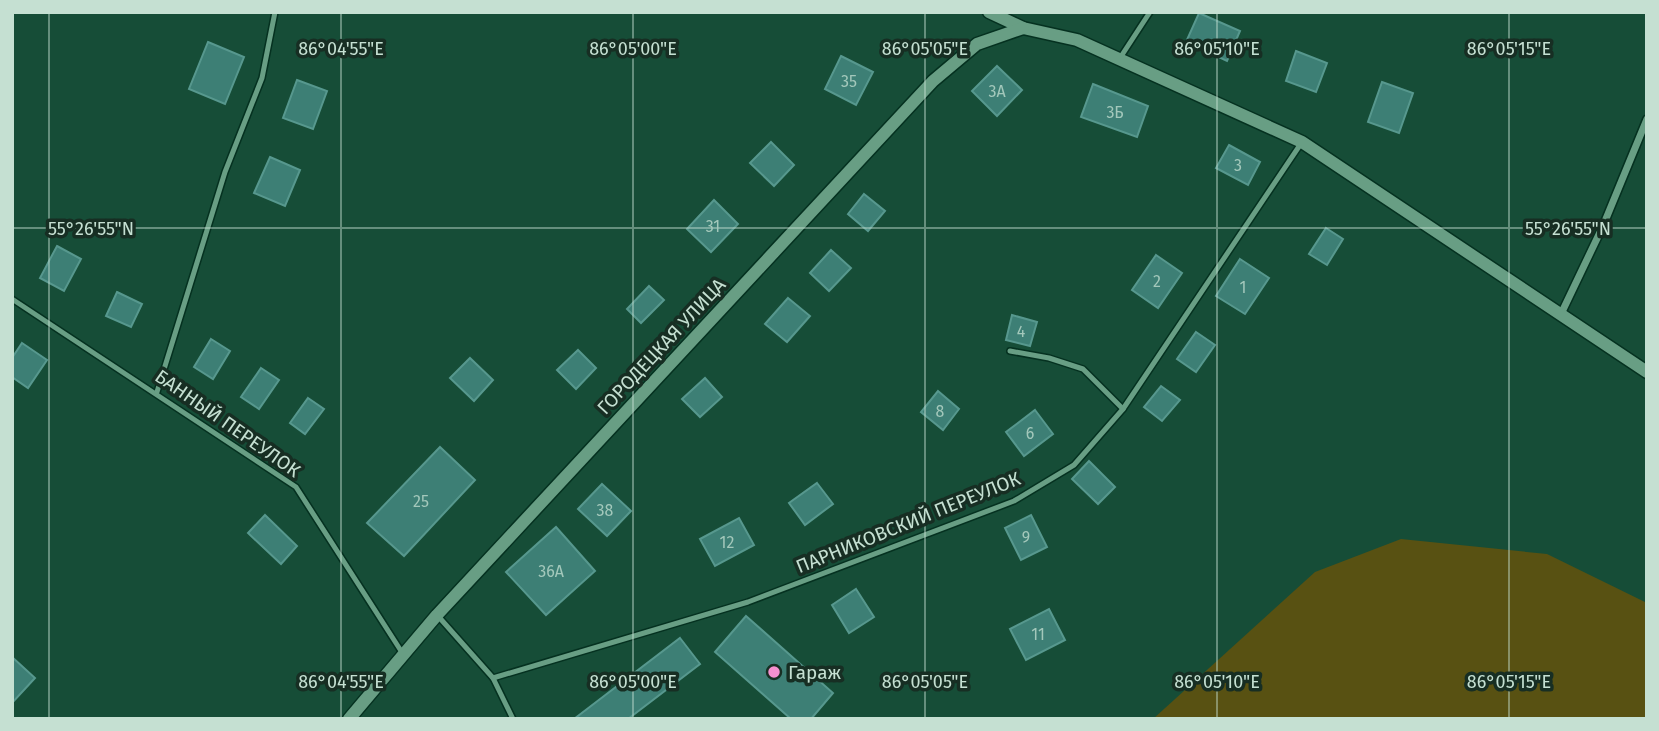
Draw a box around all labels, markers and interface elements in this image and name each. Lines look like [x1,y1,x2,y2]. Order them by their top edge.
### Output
text: 86°04'55"E [298,38,384,60]
text: 86°05'00"E [589,38,677,60]
text: 86°05'05"E [882,38,968,60]
text: 86°05'10"E [1174,38,1260,60]
text: 86°05'15"E [1467,38,1551,60]
house number: 35 [841,72,857,91]
house number: 3А [988,82,1006,101]
house number: 3Б [1106,103,1124,122]
house number: 3 [1234,156,1242,175]
house number: 31 [706,217,720,236]
text: 55°26'55"N [48,218,134,240]
text: 55°26'55"N [1525,218,1611,240]
house number: 2 [1153,272,1161,291]
street label: ГОРОДЕЦКАЯ УЛИЦА [592,273,730,419]
house number: 1 [1240,278,1246,297]
house number: 4 [1017,322,1026,341]
street label: БАННЫЙ ПЕРЕУЛОК [151,365,305,482]
house number: 8 [936,402,945,421]
house number: 6 [1026,424,1034,443]
street label: ПАРНИКОВСКИЙ ПЕРЕУЛОК [793,467,1024,578]
house number: 25 [413,492,429,511]
house number: 38 [597,501,614,520]
house number: 9 [1022,528,1030,547]
house number: 12 [720,533,734,552]
house number: 36А [538,562,565,581]
house number: 11 [1031,625,1045,644]
place label: Гараж [788,661,842,684]
marker: Гараж [766,664,782,680]
text: 86°04'55"E [298,671,384,693]
text: 86°05'00"E [589,671,677,693]
text: 86°05'05"E [882,671,968,693]
text: 86°05'10"E [1174,671,1260,693]
text: 86°05'15"E [1467,671,1551,693]

